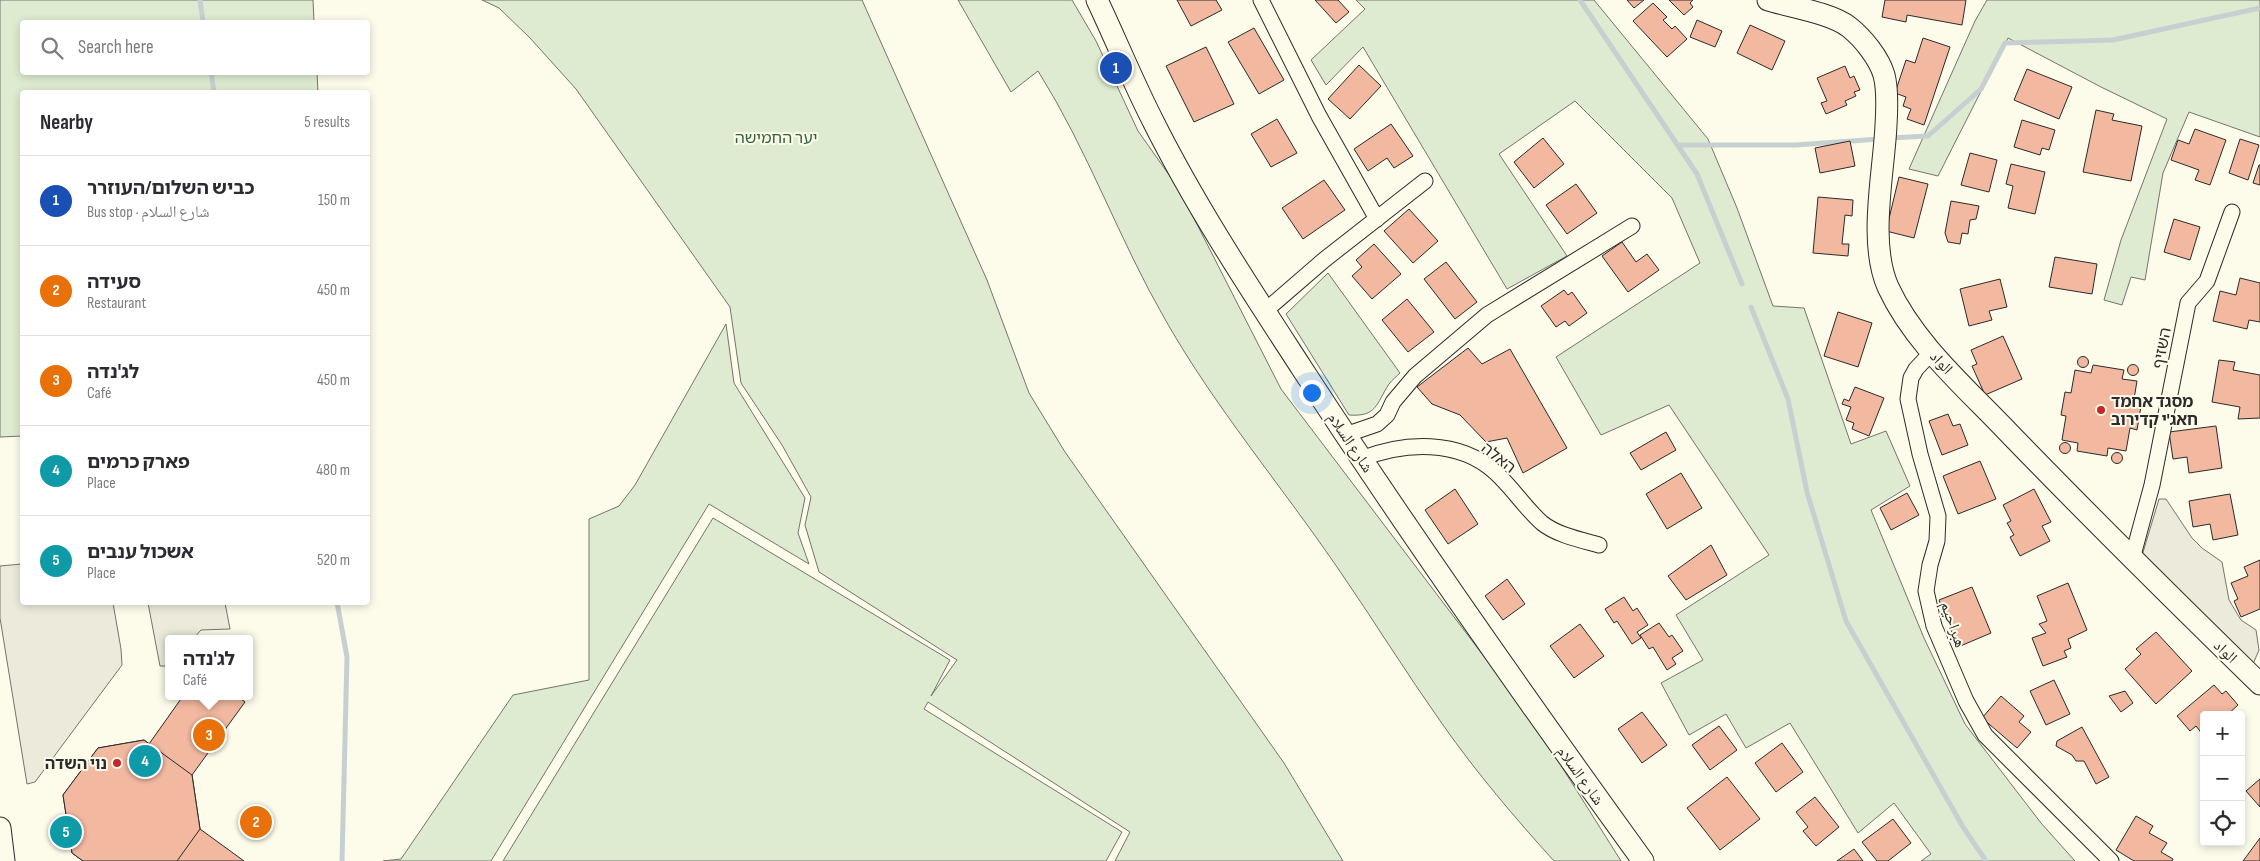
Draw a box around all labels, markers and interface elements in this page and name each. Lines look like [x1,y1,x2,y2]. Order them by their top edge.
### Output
search box [20,20,370,75]
icon: search [38,34,66,62]
text: Search here [78,36,154,59]
pin: 1 [1100,49,1132,87]
text: Nearby [40,110,93,135]
text: 5 results [304,113,350,132]
park label: יער החמישה [735,129,817,148]
text: כביש השלום/העוזרר [87,177,255,200]
text: 1 [53,191,59,210]
text: 150 m [318,191,350,210]
text: Bus stop · شارع السلام [87,203,210,222]
text: סעידה [87,271,141,294]
text: 2 [52,281,60,300]
text: 450 m [317,281,350,300]
text: Restaurant [87,294,146,313]
street label: השזיף [2149,326,2176,371]
street label: الواد [1925,347,1956,379]
text: לג'נדה [87,361,139,384]
text: 3 [52,371,60,390]
text: 450 m [317,371,350,390]
your location [1299,380,1325,406]
text: Café [87,384,111,403]
place label: מסגד אחמד חאג'י קדירוב [2111,393,2198,430]
marker: מסגד אחמד חאג'י קדירוב [2095,404,2107,416]
street label: شارع السلام [1323,409,1377,476]
street label: האלה [1477,439,1519,478]
text: פארק כרמים [87,451,190,474]
text: 4 [52,461,60,480]
text: 480 m [316,461,350,480]
text: Place [87,474,116,493]
text: אשכול ענבים [87,541,194,564]
text: 5 [52,551,60,570]
text: 520 m [317,551,350,570]
text: Place [87,564,116,583]
street label: هبراحيم [1936,599,1969,650]
popup [165,635,253,700]
street label: الواد [2209,637,2241,668]
text: לג'נדה [183,648,235,671]
text: Café [183,671,207,690]
map controls [2200,711,2245,846]
button: + [2200,711,2245,756]
pin: 3 [193,716,225,754]
pin: 4 [129,742,161,780]
street label: شارع السلام [1552,743,1608,809]
place label: נוי השדה [45,755,107,774]
button: − [2200,756,2245,801]
marker: נוי השדה [111,757,123,769]
button: locate [2200,801,2245,846]
pin: 2 [240,803,272,841]
pin: 5 [50,813,82,851]

